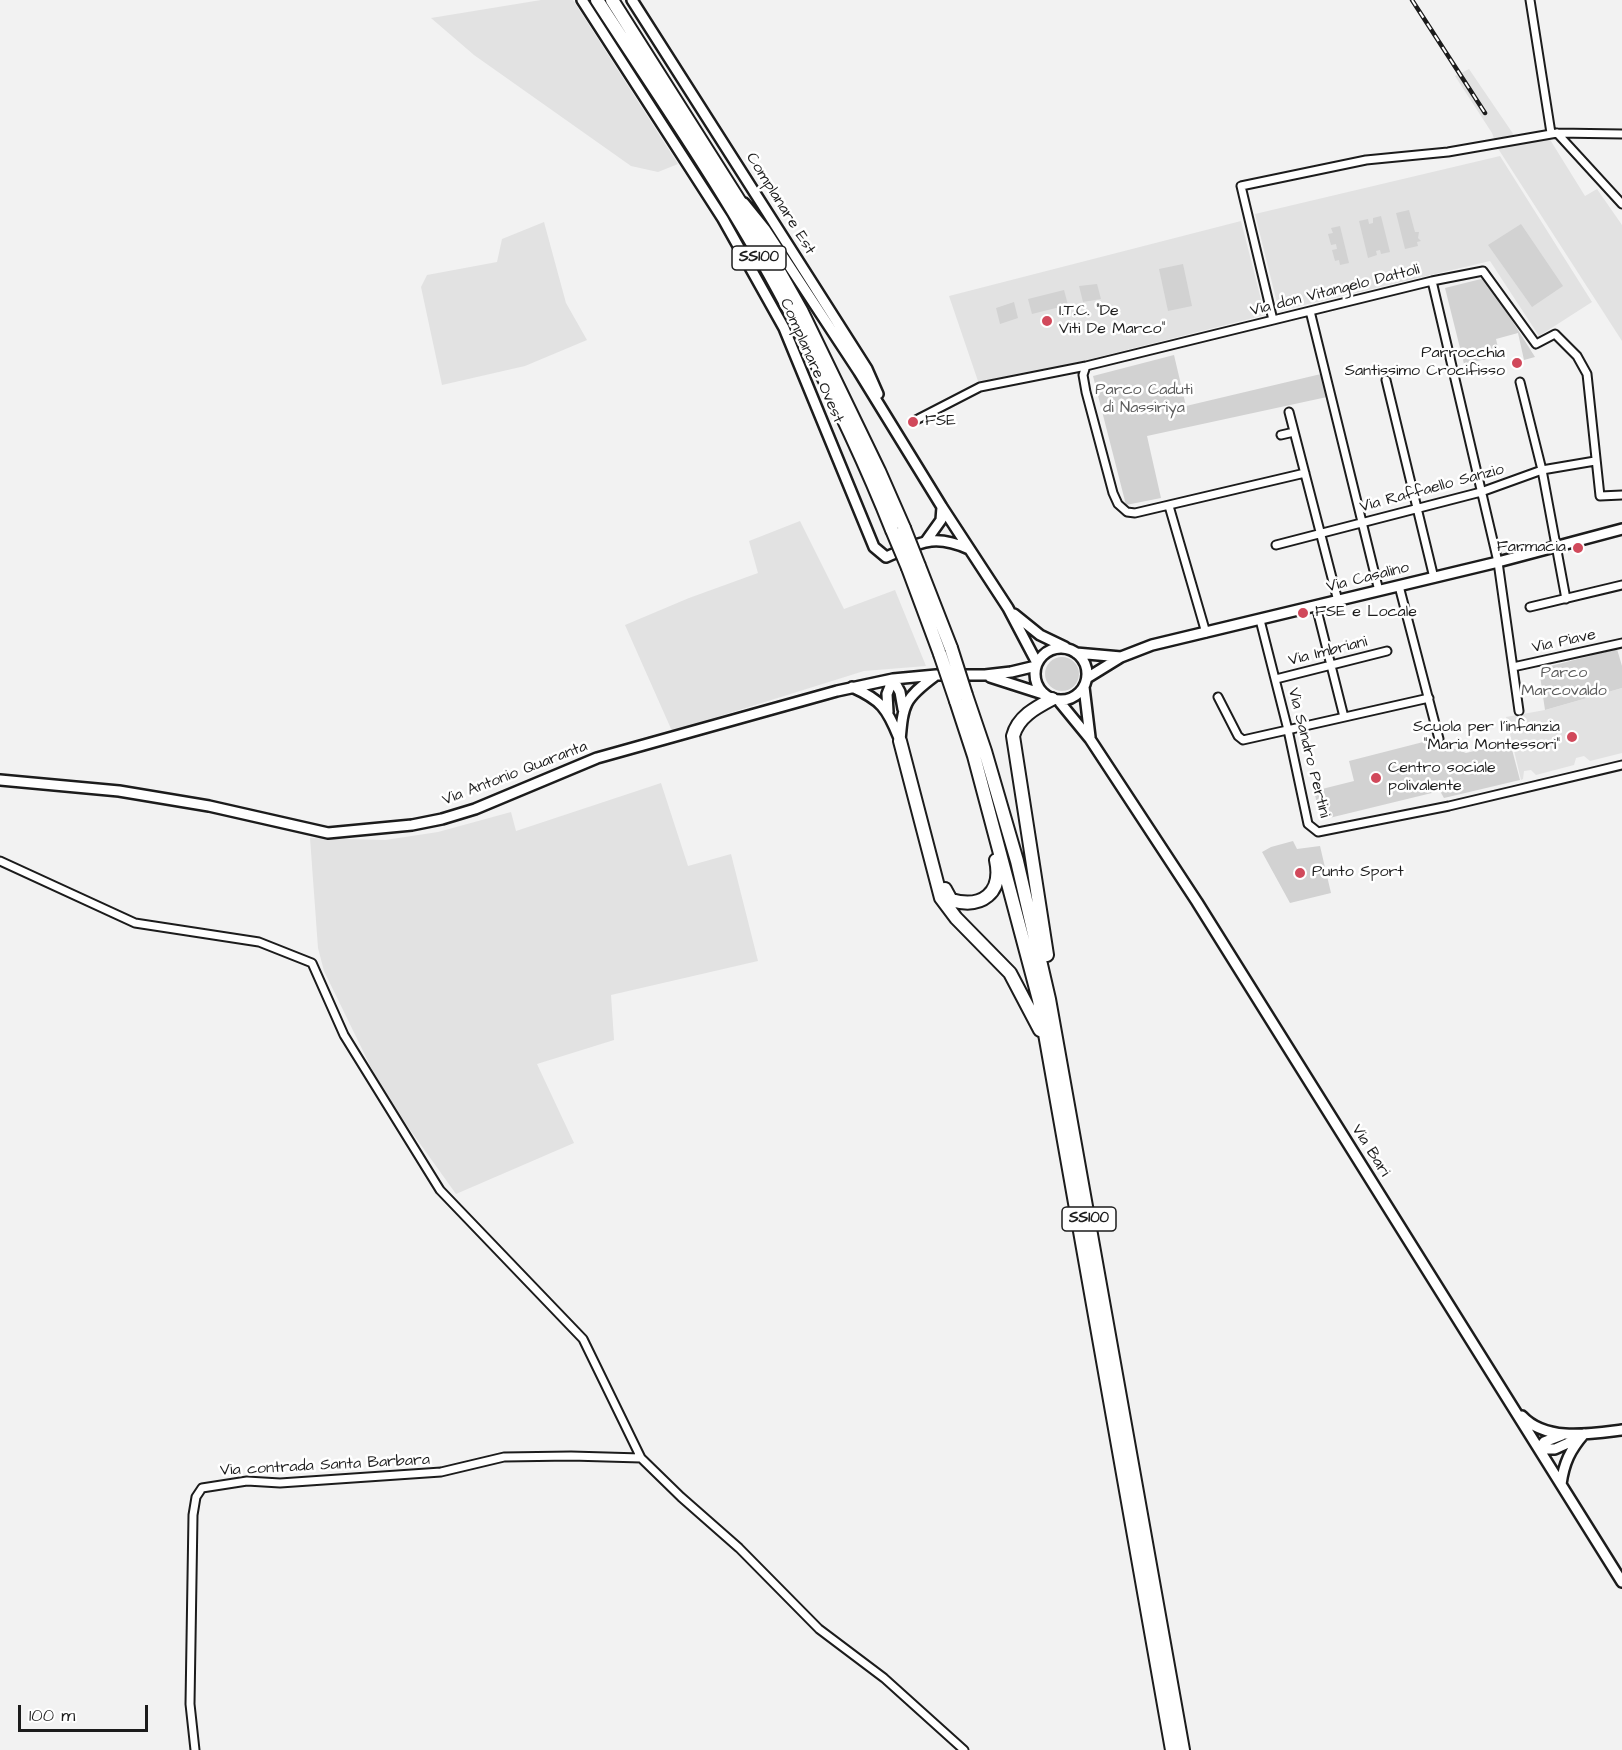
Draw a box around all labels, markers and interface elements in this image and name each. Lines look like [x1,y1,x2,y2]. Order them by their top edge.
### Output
street label: Complanare Est [741,150,819,258]
road number: SS100 [732,246,786,270]
street label: Via don Vitangelo Dattoli [1248,261,1422,321]
street label: Complanare Ovest [775,296,847,426]
place label: I.T.C. "De Viti De Marco" [1059,302,1165,340]
marker: I.T.C. "De Viti De Marco" [1040,314,1054,328]
place label: Parrocchia Santissimo Crocifisso [1345,344,1505,382]
marker: Parrocchia Santissimo Crocifisso [1510,356,1524,370]
park label: Parco Caduti di Nassiriya [1095,381,1193,419]
place label: FSE [925,412,956,432]
marker: FSE [906,415,920,429]
street label: Via Raffaello Sanzio [1358,461,1506,517]
place label: Farmacia [1497,538,1566,558]
marker: Farmacia [1571,541,1585,555]
street label: Via Casalino [1325,558,1411,598]
place label: FSE e Locale [1315,603,1417,623]
marker: FSE e Locale [1296,606,1310,620]
street label: Via Piave [1530,626,1598,658]
street label: Via Imbriani [1287,633,1369,671]
park label: Parco Marcovaldo [1521,664,1607,702]
street label: Via Sandro Pertini [1283,686,1333,820]
place label: Scuola per l'infanzia "Maria Montessori" [1413,718,1560,756]
marker: Scuola per l'infanzia "Maria Montessori" [1565,730,1579,744]
street label: Via Antonio Quaranta [440,737,590,811]
place label: Centro sociale polivalente [1388,759,1496,797]
marker: Centro sociale polivalente [1369,771,1383,785]
place label: Punto Sport [1312,863,1404,883]
marker: Punto Sport [1293,866,1307,880]
street label: Via Bari [1347,1121,1393,1181]
road number: SS100 [1062,1207,1116,1231]
street label: Via contrada Santa Barbara [220,1451,430,1481]
scale bar [21,1693,152,1731]
text: 100 m [29,1703,75,1728]

